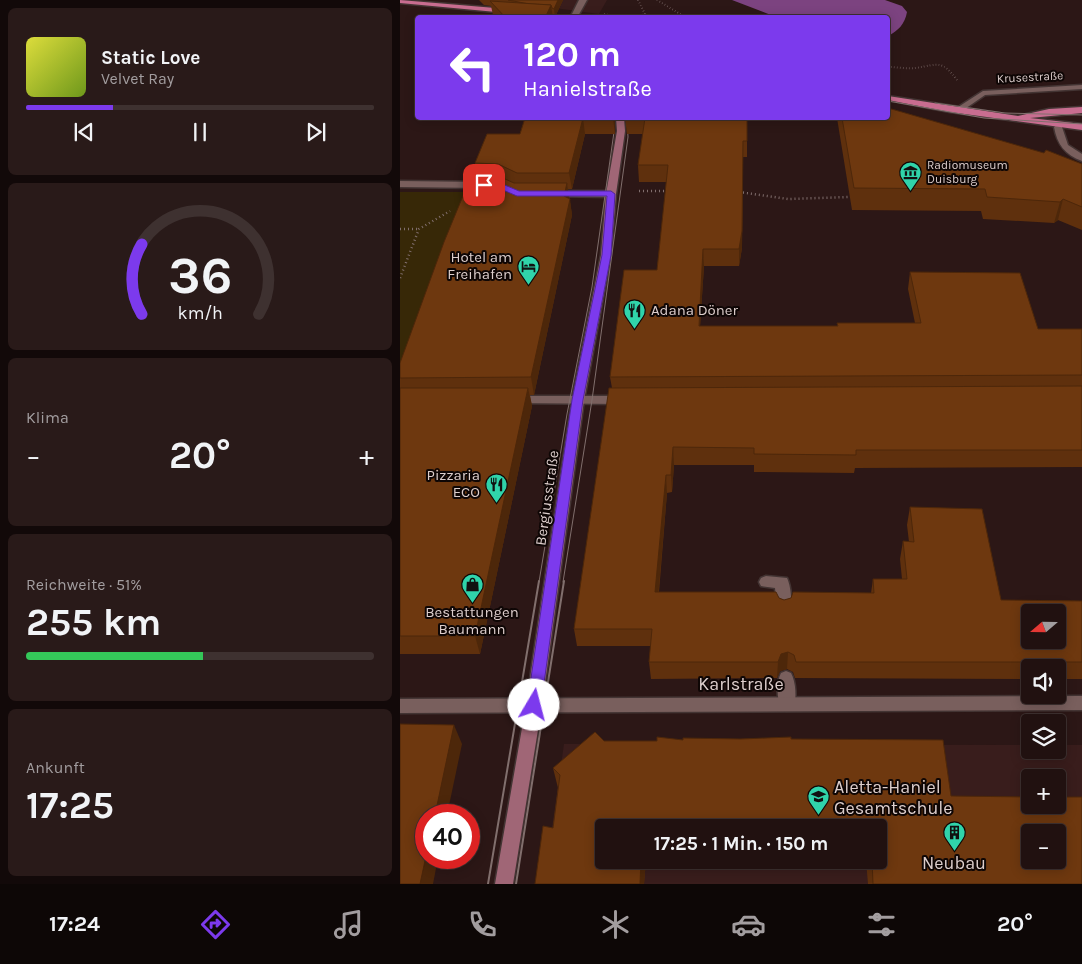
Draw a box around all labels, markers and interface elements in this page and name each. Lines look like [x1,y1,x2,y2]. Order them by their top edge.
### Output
text: 120 m [523,34,621,75]
icon: left [440,35,505,100]
text: Static Love [101,47,200,69]
street label: Krusestraße [996,68,1064,86]
text: Velvet Ray [101,69,174,88]
text: Hanielstraße [523,76,652,102]
icon: previous [70,118,98,146]
icon: pause [186,118,214,146]
icon: next [302,118,330,146]
place label: Radiomuseum Duisburg [927,158,1008,186]
museum icon: Radiomuseum Duisburg [899,160,923,191]
pin [463,164,505,206]
icon: arrive [470,171,498,199]
text: 36 [168,245,232,306]
place label: Hotel am Freihafen [447,248,512,283]
hotel icon: Hotel am Freihafen [516,254,540,285]
restaurant icon: Adana Döner [623,298,647,329]
place label: Adana Döner [651,301,738,319]
text: km/h [177,303,223,324]
text: Klima [26,408,69,427]
text: 20° [169,433,231,478]
text: − [26,439,41,472]
text: + [359,439,374,472]
street label: Bergiusstraße [531,449,563,547]
place label: Pizzaria ECO [427,466,480,501]
restaurant icon: Pizzaria ECO [484,472,508,503]
shop icon: Bestattungen Baumann [460,572,484,603]
text: Reichweite · 51% [26,575,142,594]
text: 255 km [26,600,161,645]
place label: Bestattungen Baumann [425,603,519,638]
north arrow [1021,604,1066,649]
map controls [1021,604,1066,869]
button: sound [1021,659,1066,704]
street label: Karlstraße [698,673,784,695]
position arrow [507,678,559,730]
button: layers [1021,714,1066,759]
text: Ankunft [26,758,85,777]
button: + [1021,769,1066,814]
place label: Aletta-Haniel Gesamtschule [834,776,953,819]
text: 17:25 [26,783,114,828]
school or university icon: Aletta-Haniel Gesamtschule [806,785,830,816]
speed limit sign: 40 [415,804,480,869]
building icon: Neubau [942,821,966,852]
button: − [1021,824,1066,869]
text: 17:25 · 1 Min. · 150 m [654,833,828,855]
place label: Neubau [922,852,986,874]
icon: directions [198,907,233,942]
icon: music [331,907,366,942]
icon: phone [465,907,500,942]
icon: climate [598,907,633,942]
icon: car [731,907,766,942]
icon: filters [864,907,899,942]
text: 17:24 [49,911,100,937]
text: 20° [997,911,1033,937]

